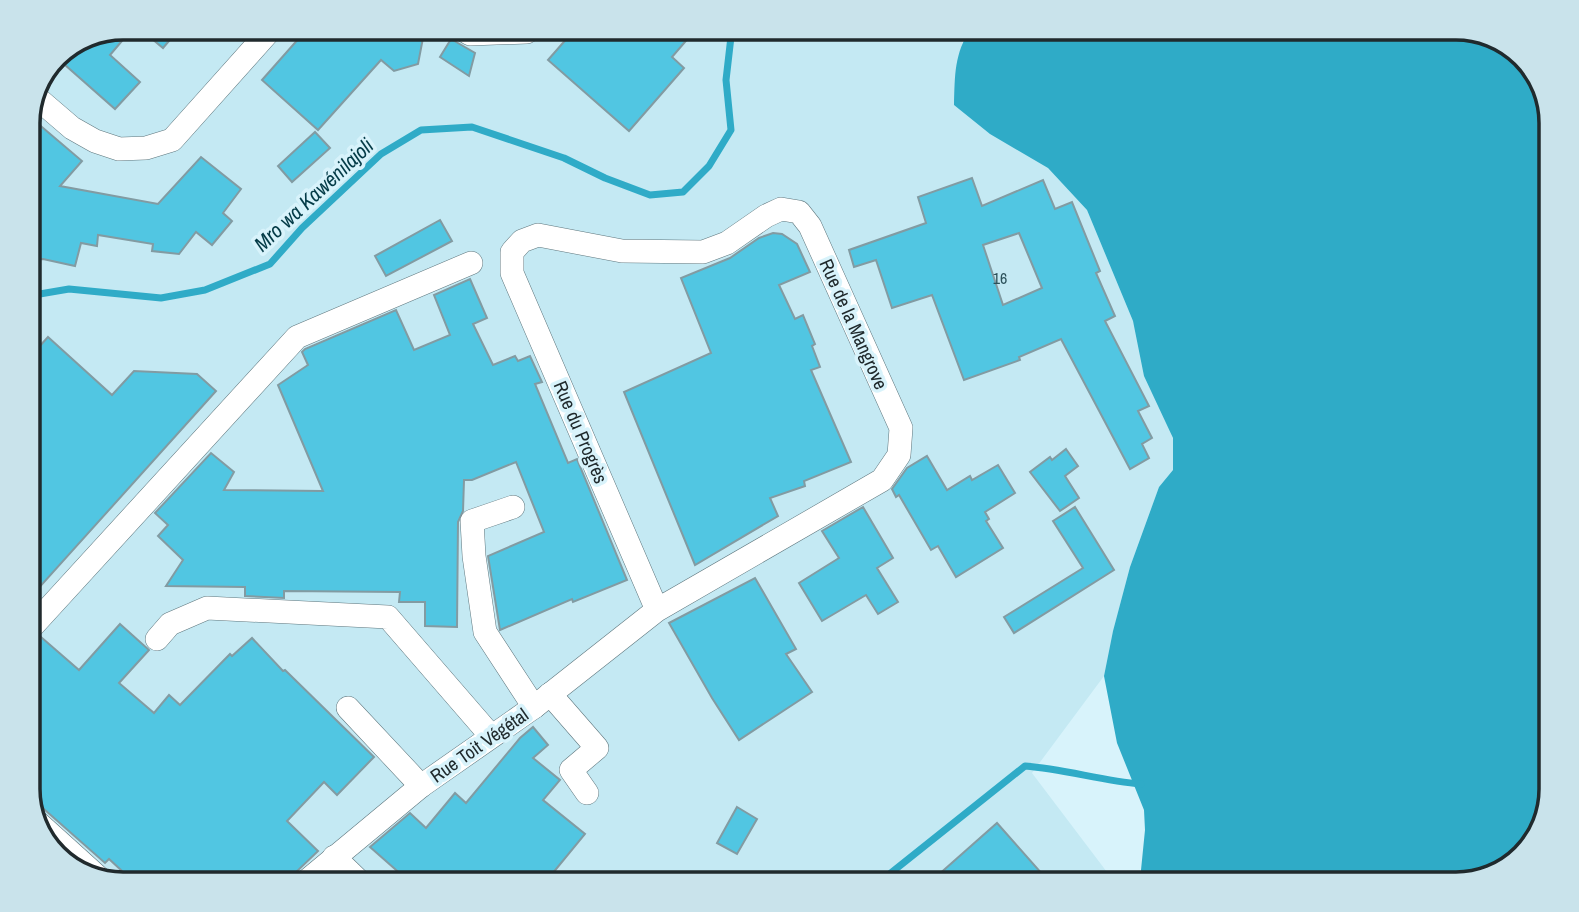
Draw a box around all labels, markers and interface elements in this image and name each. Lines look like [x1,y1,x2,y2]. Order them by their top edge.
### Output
water label: Mro wa Kawénilajoli [247,131,380,258]
street label: Rue de la Mangrove [814,255,894,393]
house number: 16 [993,267,1007,289]
street label: Rue du Progrès [548,377,614,487]
street label: Rue Toit Végétal [425,702,533,788]

